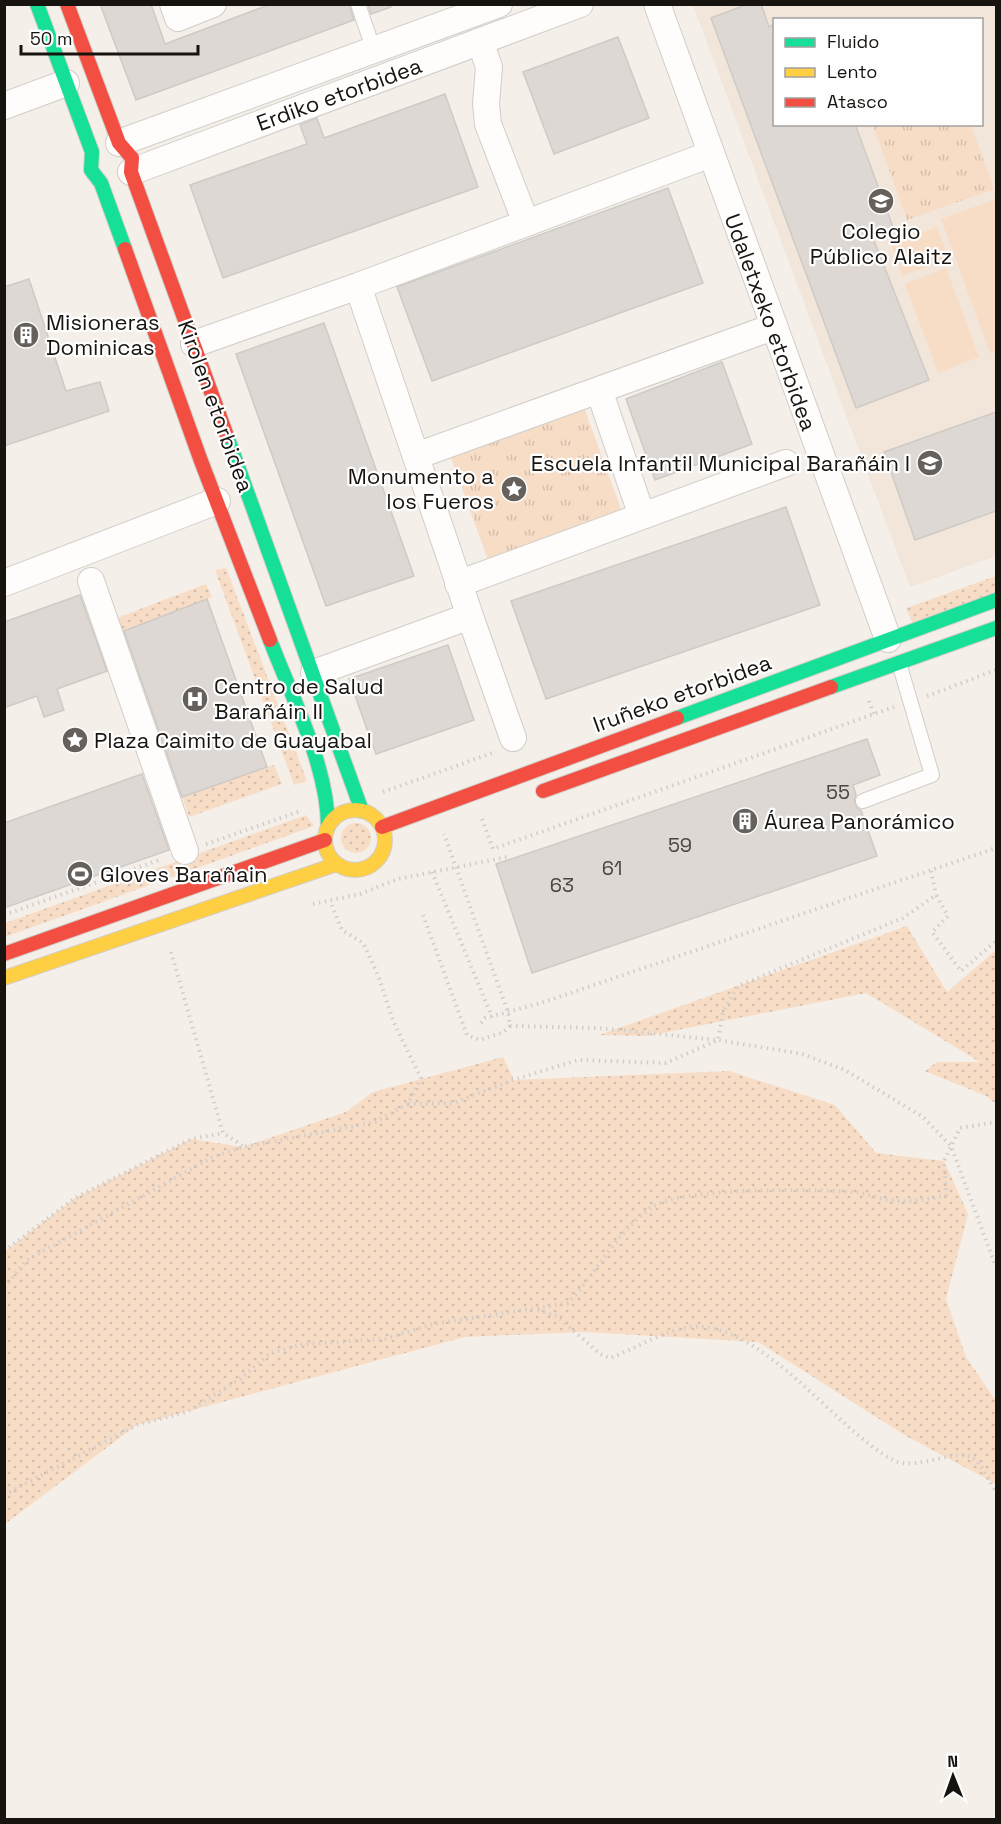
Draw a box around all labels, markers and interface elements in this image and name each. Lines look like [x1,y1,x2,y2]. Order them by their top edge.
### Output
scale bar [21,18,198,56]
legend [773,18,983,126]
text: 50 m [30,27,72,50]
text: Fluido [827,30,879,53]
street label: Erdiko etorbidea [252,51,426,137]
text: Lento [827,60,877,83]
text: Atasco [827,90,888,113]
school or university icon: Colegio Público Alaitz [866,186,896,216]
street label: Udaletxeko etorbidea [719,210,823,435]
place label: Colegio Público Alaitz [810,217,952,270]
place label: Misioneras Dominicas [46,308,160,361]
street label: Kirolen etorbidea [172,316,260,496]
building icon: Misioneras Dominicas [11,320,41,350]
school or university icon: Escuela Infantil Municipal Barañáin I [915,448,945,478]
place label: Escuela Infantil Municipal Barañáin I [531,449,910,477]
place label: Monumento a los Fueros [348,462,494,515]
place icon: Monumento a los Fueros [499,474,529,504]
street label: Iruñeko etorbidea [589,648,775,738]
place label: Centro de Salud Barañáin II [214,672,384,725]
hospital icon: Centro de Salud Barañáin II [180,684,210,714]
place icon: Plaza Caimito de Guayabal [60,725,90,755]
place label: Plaza Caimito de Guayabal [94,726,372,754]
house number: 55 [826,779,850,805]
building icon: Áurea Panorámico [730,806,760,836]
place label: Áurea Panorámico [764,807,955,835]
house number: 59 [668,832,692,858]
house number: 61 [602,855,622,881]
sports icon: Gloves Barañain [65,859,95,889]
place label: Gloves Barañain [100,860,268,888]
house number: 63 [550,872,574,898]
north arrow [923,1746,983,1806]
text: N [947,1751,958,1772]

